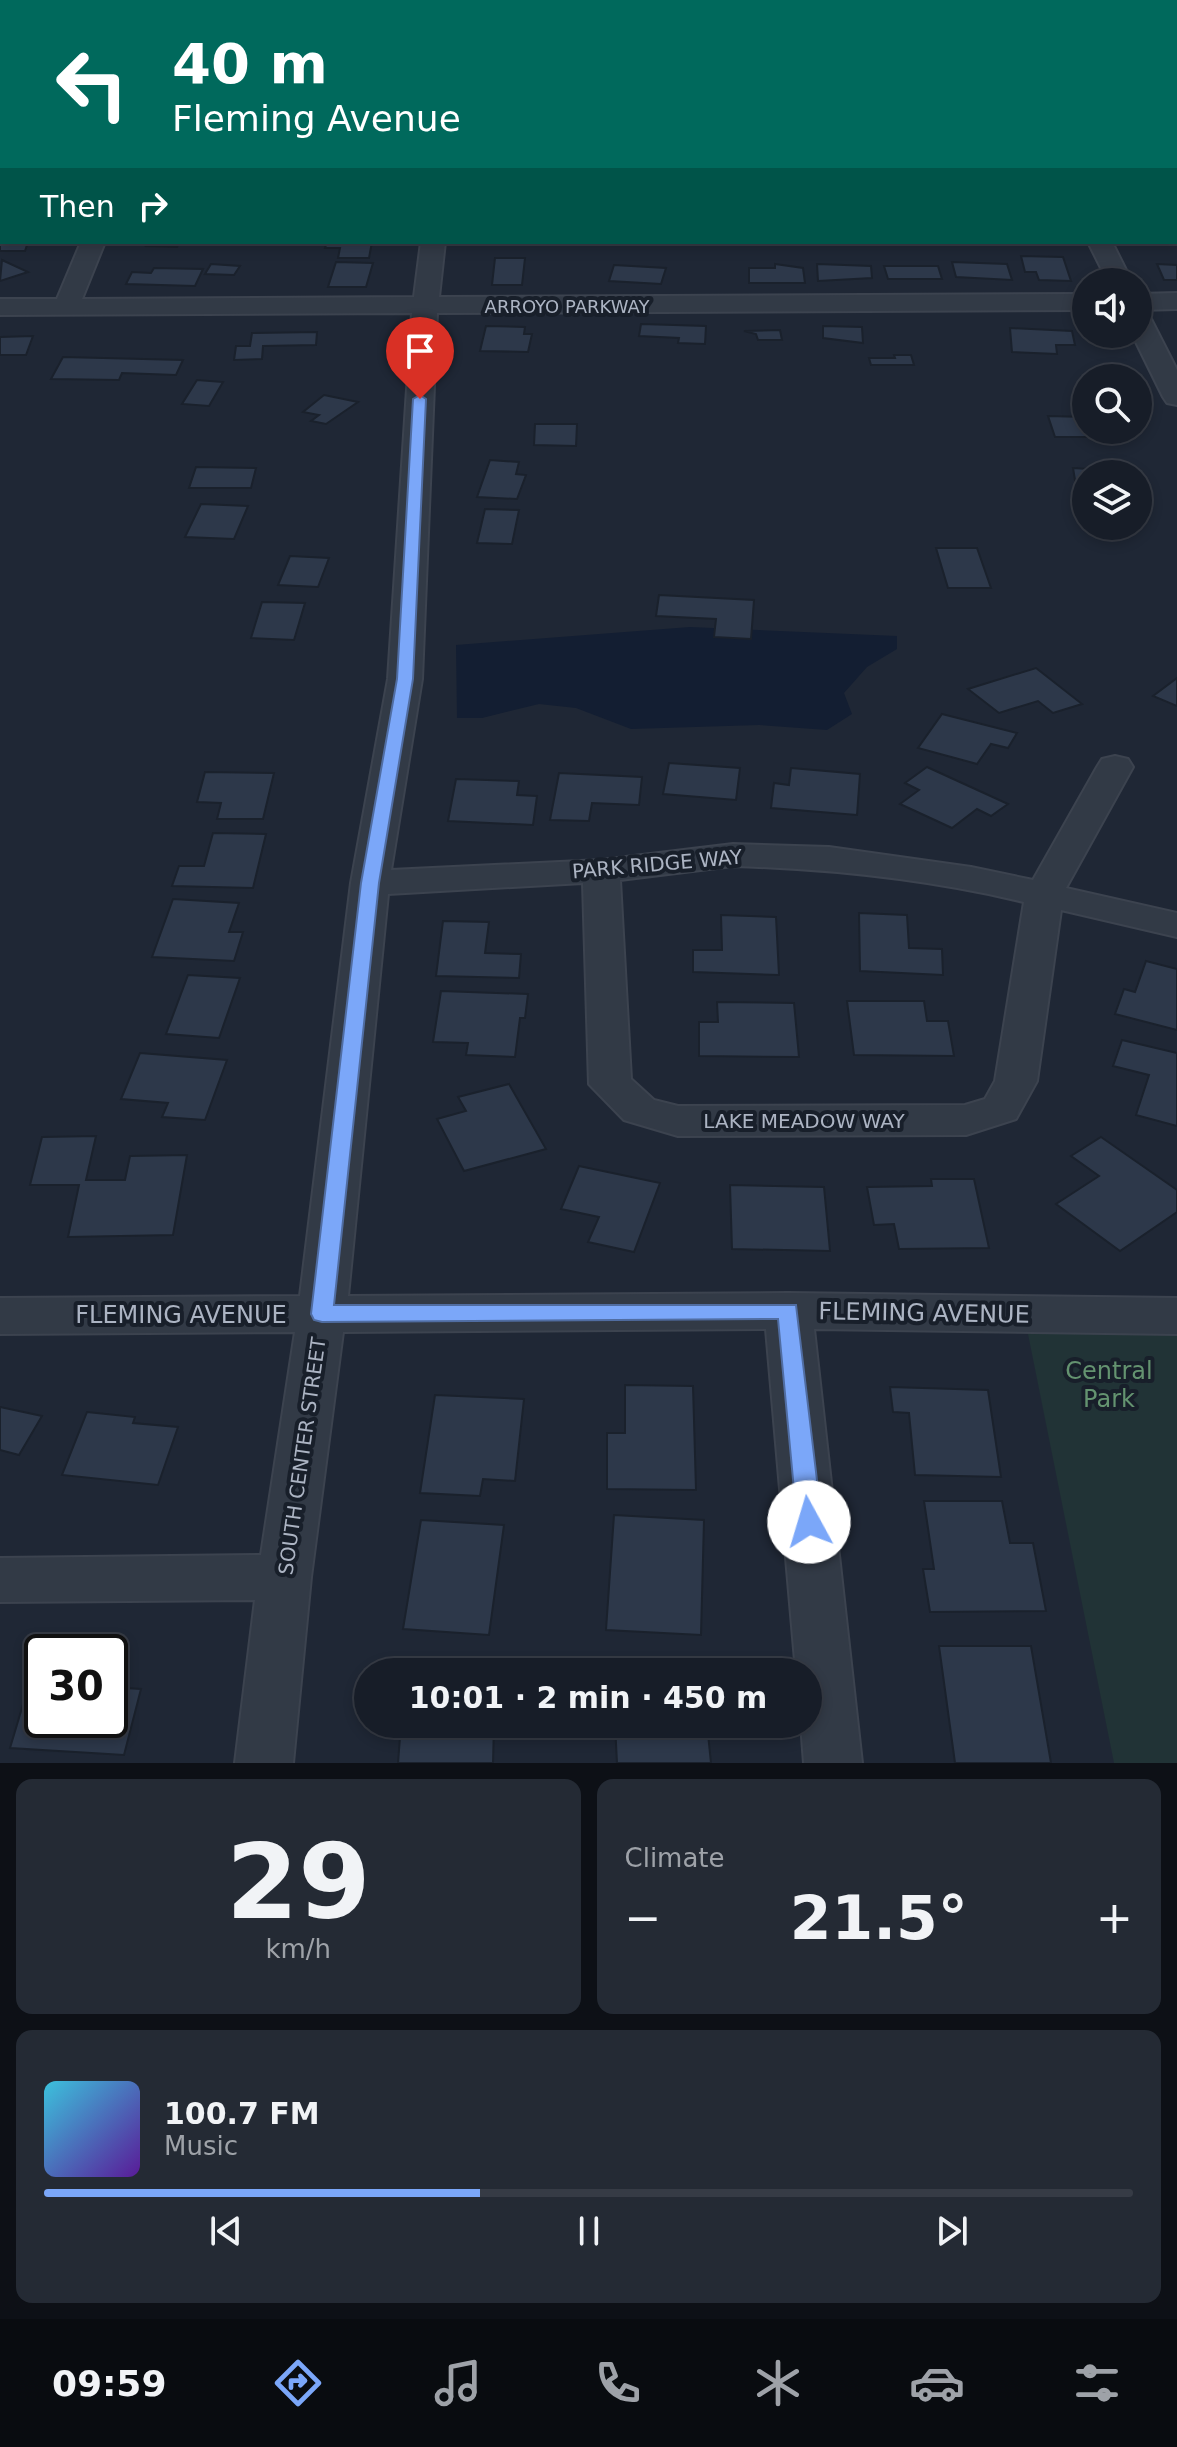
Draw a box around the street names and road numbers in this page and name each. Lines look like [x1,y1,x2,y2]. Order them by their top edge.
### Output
street label: ARROYO PARKWAY [485,296,650,317]
street label: PARK RIDGE WAY [571,845,744,883]
street label: LAKE MEADOW WAY [703,1109,905,1133]
street label: FLEMING AVENUE [818,1297,1030,1329]
street label: FLEMING AVENUE [75,1301,287,1329]
street label: SOUTH CENTER STREET [273,1335,331,1576]

